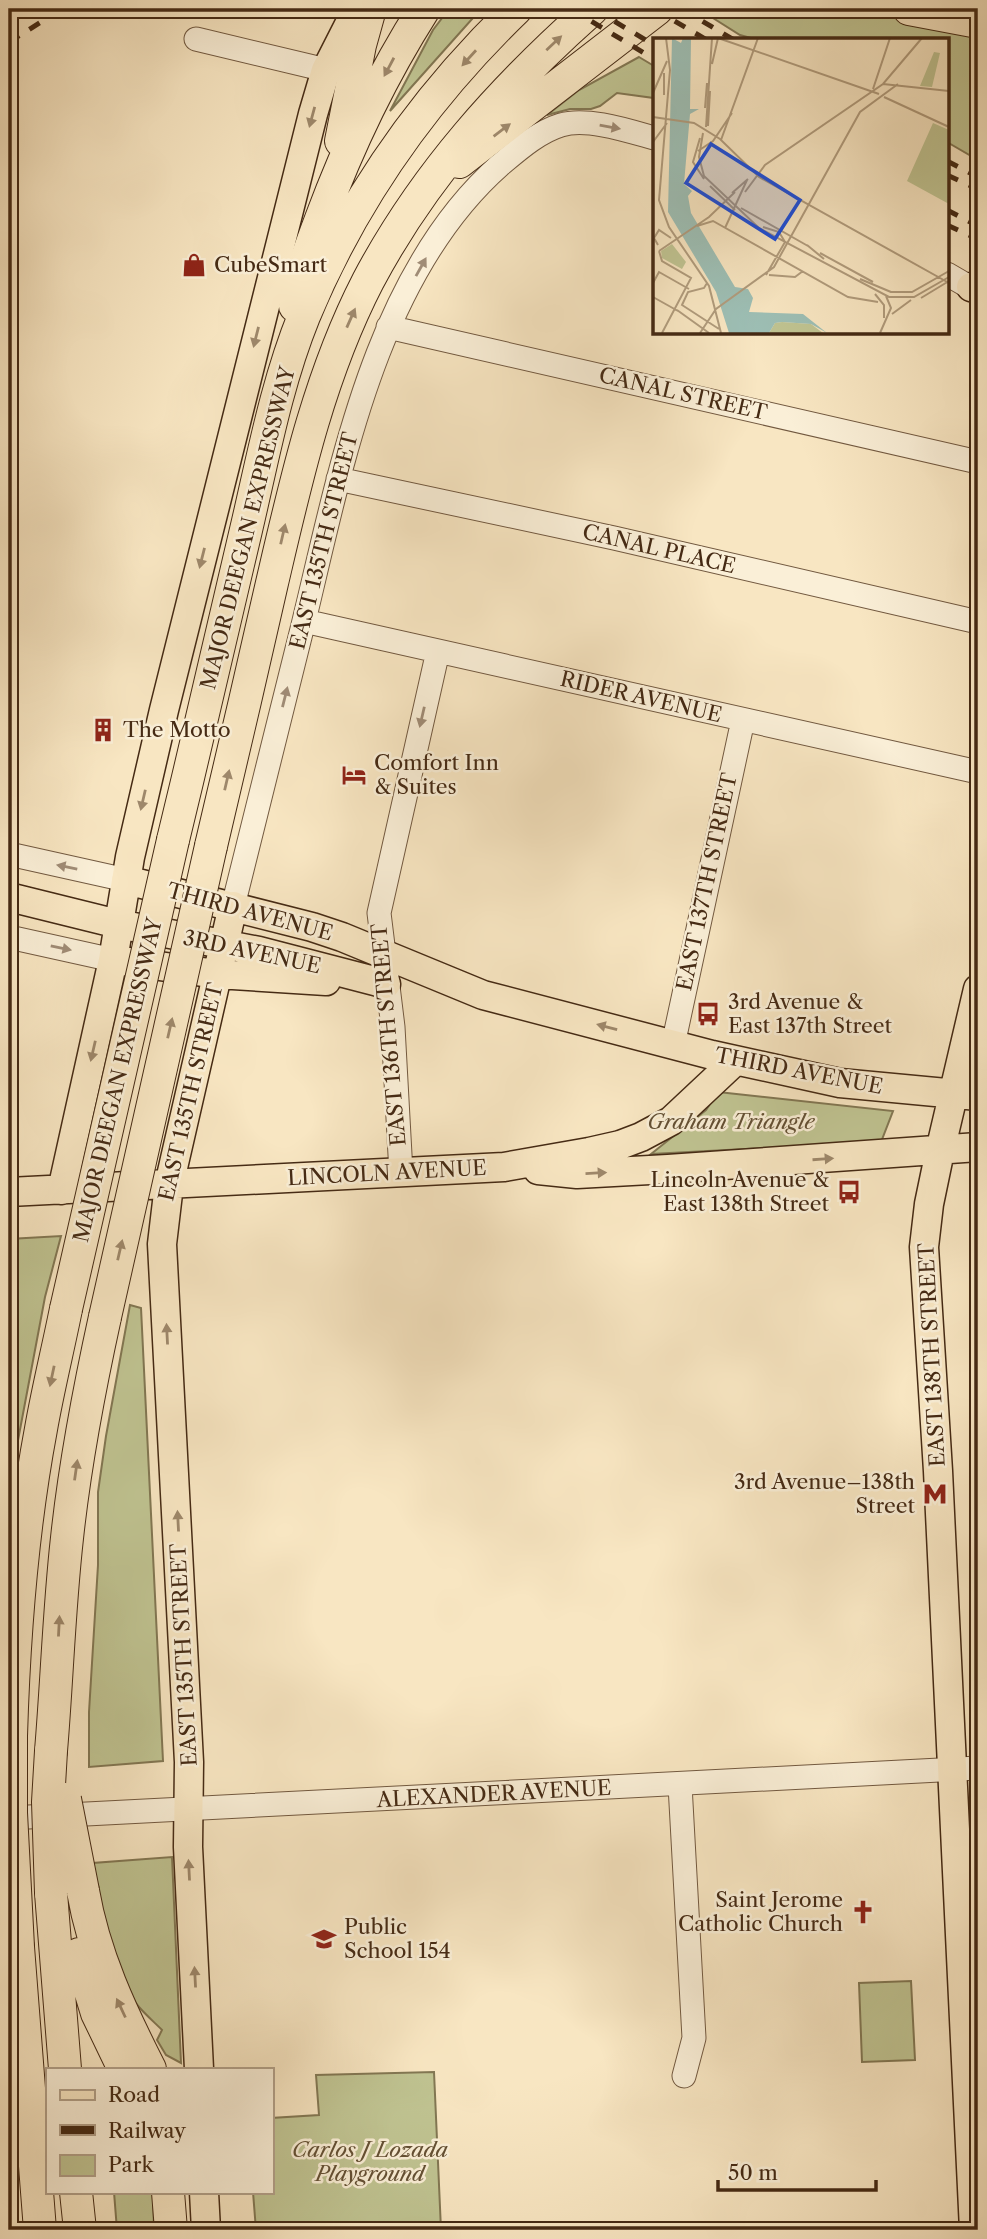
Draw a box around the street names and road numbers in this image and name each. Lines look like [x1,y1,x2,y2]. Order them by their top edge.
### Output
street label: CANAL STREET [597,362,770,425]
street label: MAJOR DEEGAN EXPRESSWAY [195,363,300,692]
street label: EAST 135TH STREET [284,429,363,652]
street label: CANAL PLACE [580,519,738,578]
street label: RIDER AVENUE [558,666,724,727]
street label: EAST 137TH STREET [671,771,742,993]
street label: THIRD AVENUE [165,877,336,946]
street label: MAJOR DEEGAN EXPRESSWAY [68,914,167,1245]
street label: EAST 136TH STREET [366,922,411,1147]
street label: 3RD AVENUE [181,925,323,978]
street label: EAST 135TH STREET [153,980,228,1203]
street label: THIRD AVENUE [713,1042,885,1099]
street label: LINCOLN AVENUE [287,1155,487,1190]
street label: EAST 138TH STREET [913,1242,950,1467]
street label: EAST 135TH STREET [165,1543,202,1767]
street label: ALEXANDER AVENUE [375,1775,612,1812]

